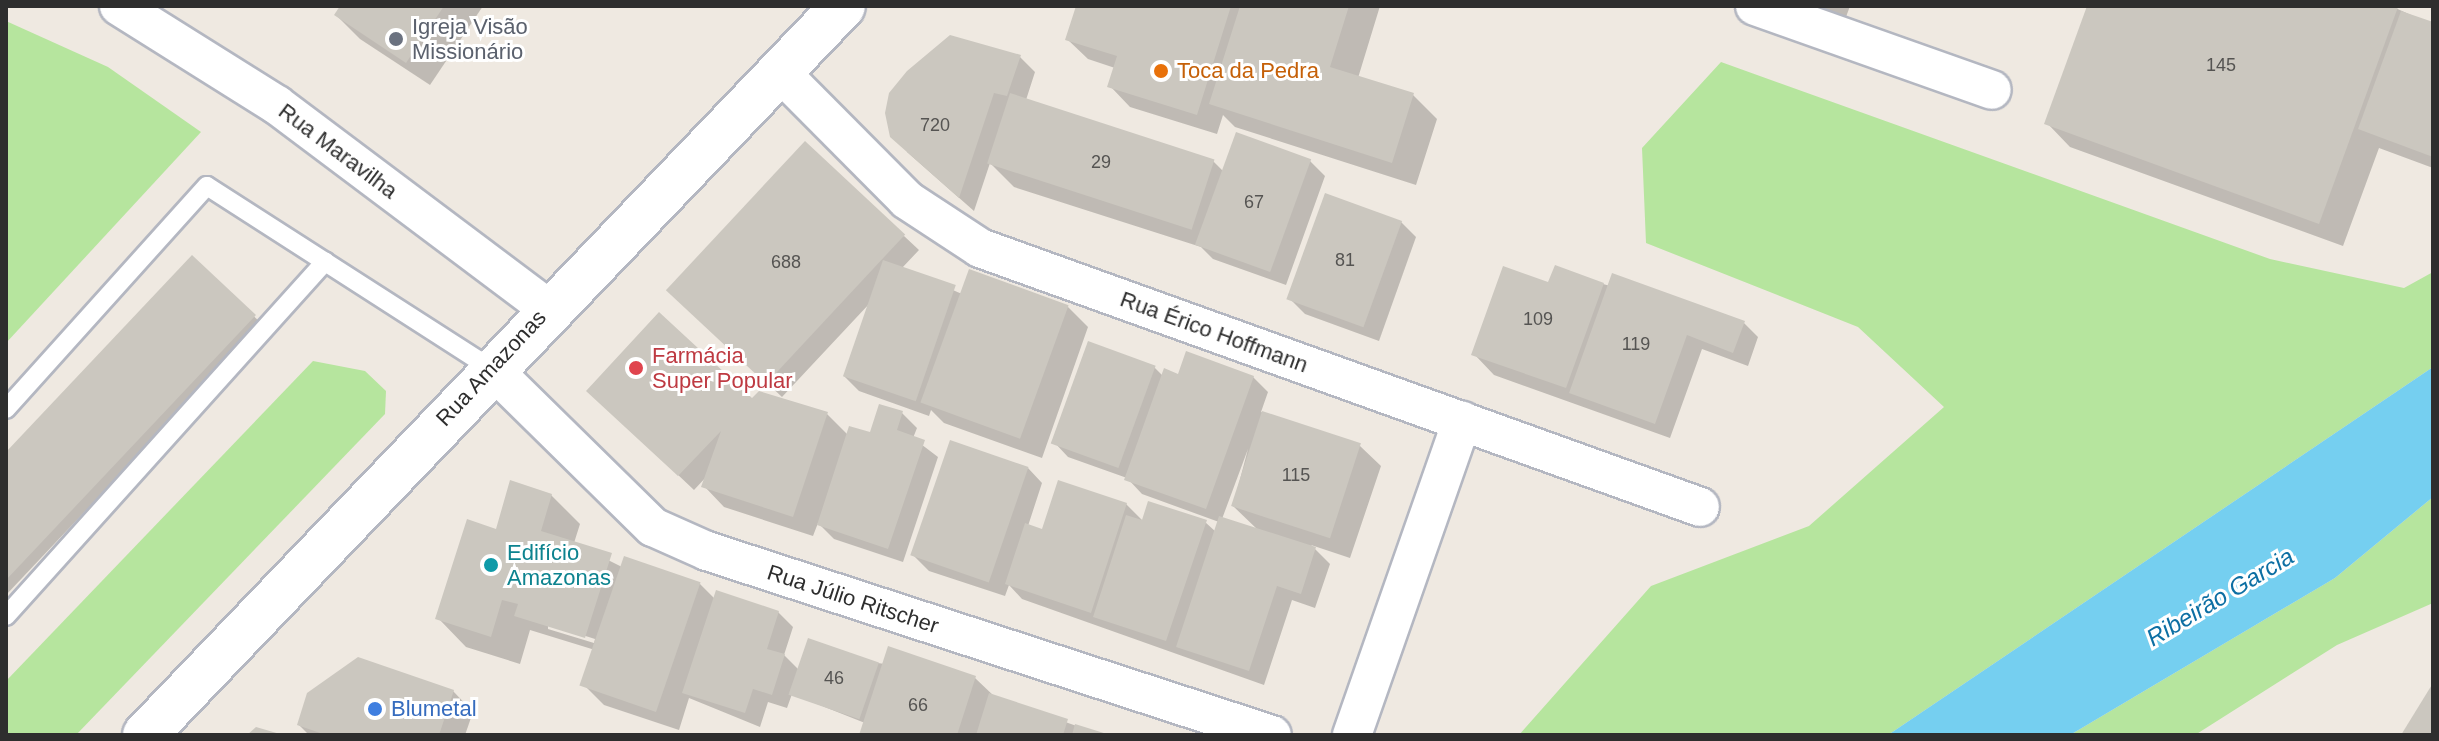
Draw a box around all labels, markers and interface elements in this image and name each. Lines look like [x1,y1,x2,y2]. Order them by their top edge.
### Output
place label: Igreja Visão Missionário [412,13,528,64]
marker: Igreja Visão Missionário [387,30,405,48]
house number: 145 [2206,54,2236,76]
place label: Toca da Pedra [1177,58,1319,84]
marker: Toca da Pedra [1152,62,1170,80]
street label: Rua Maravilha [273,98,403,204]
house number: 720 [920,114,950,136]
house number: 29 [1091,151,1111,173]
house number: 67 [1244,191,1264,213]
house number: 81 [1335,249,1355,271]
house number: 688 [771,251,801,273]
street label: Rua Érico Hoffmann [1117,286,1311,378]
street label: Rua Amazonas [430,304,552,432]
house number: 109 [1523,308,1553,330]
house number: 119 [1622,333,1650,355]
place label: Farmácia Super Popular [652,342,793,394]
marker: Farmácia Super Popular [627,359,645,377]
house number: 115 [1282,464,1310,486]
place label: Edifício Amazonas [507,539,611,590]
water label: Ribeirão Garcia [2141,542,2299,652]
marker: Edifício Amazonas [482,556,500,574]
street label: Rua Júlio Ritscher [764,559,942,639]
house number: 46 [824,667,844,689]
house number: 66 [908,694,928,716]
place label: Blumetal [391,696,477,722]
marker: Blumetal [366,700,384,718]

